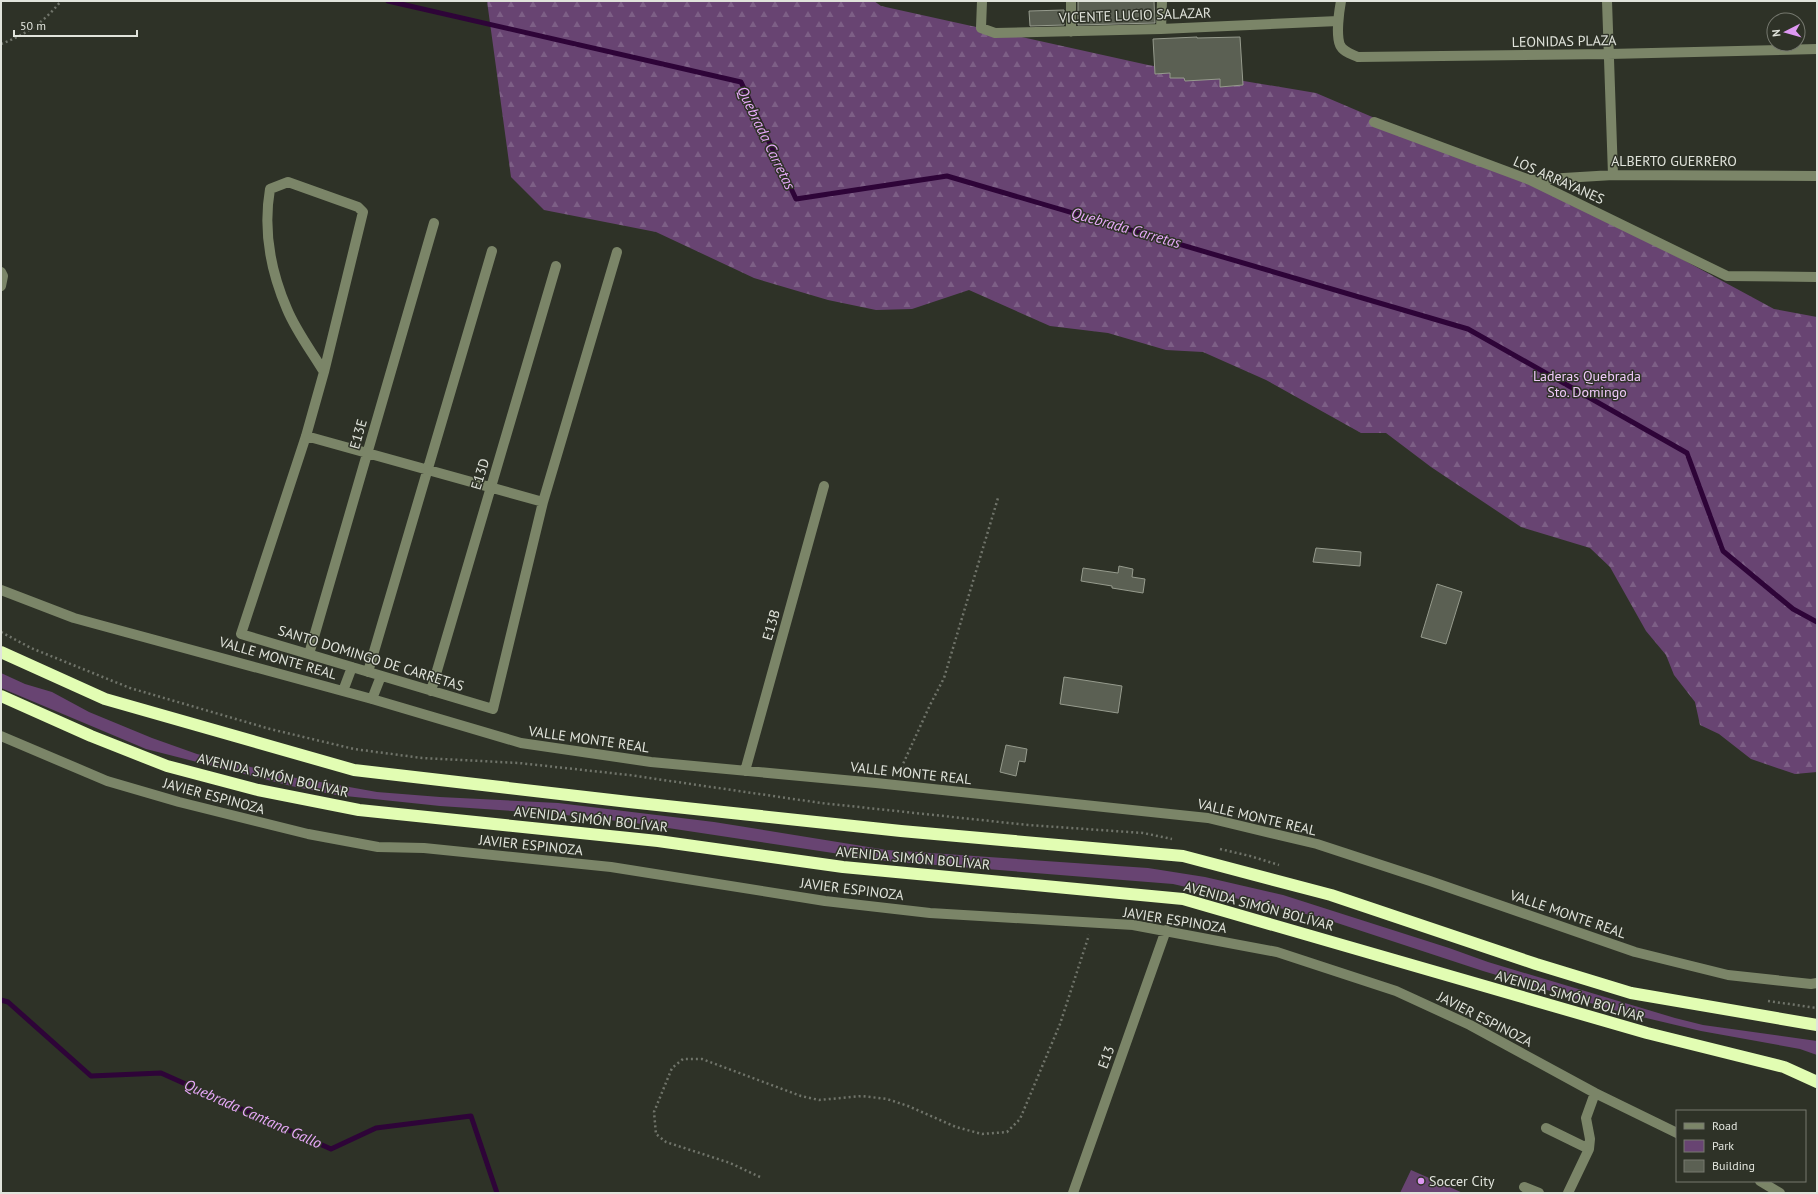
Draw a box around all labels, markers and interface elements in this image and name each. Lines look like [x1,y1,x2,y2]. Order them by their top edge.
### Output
street label: VICENTE LUCIO SALAZAR [1057,3,1212,27]
scale bar [14,12,137,38]
north arrow [1766,12,1806,52]
text: 50 m [20,18,46,33]
text: N [1769,29,1783,37]
street label: LEONIDAS PLAZA [1512,31,1617,51]
water label: Quebrada Carretas [733,83,800,193]
street label: LOS ARRAYANES [1511,152,1607,208]
street label: ALBERTO GUERRERO [1611,152,1737,170]
water label: Quebrada Carretas [1069,203,1183,252]
park label: Laderas Quebrada Sto. Domingo [1533,367,1641,401]
street label: E13E [345,417,371,451]
street label: E13D [467,456,493,492]
street label: E13B [758,608,784,642]
street label: SANTO DOMINGO DE CARRETAS [276,621,466,695]
street label: VALLE MONTE REAL [216,632,339,683]
street label: VALLE MONTE REAL [527,721,650,756]
street label: AVENIDA SIMÓN BOLÍVAR [196,749,350,801]
street label: VALLE MONTE REAL [849,758,972,788]
street label: JAVIER ESPINOZA [160,774,267,818]
street label: VALLE MONTE REAL [1195,794,1318,839]
street label: AVENIDA SIMÓN BOLÍVAR [513,802,669,836]
street label: JAVIER ESPINOZA [477,830,585,859]
street label: AVENIDA SIMÓN BOLÍVAR [835,842,991,874]
street label: JAVIER ESPINOZA [798,874,906,904]
street label: AVENIDA SIMÓN BOLÍVAR [1182,877,1336,935]
street label: VALLE MONTE REAL [1507,885,1628,942]
street label: JAVIER ESPINOZA [1121,903,1229,937]
street label: AVENIDA SIMÓN BOLÍVAR [1493,966,1647,1026]
street label: JAVIER ESPINOZA [1434,987,1536,1051]
street label: E13 [1094,1043,1118,1071]
water label: Quebrada Cantana Gallo [181,1075,325,1152]
legend [1676,1110,1806,1182]
text: Road [1712,1118,1737,1133]
text: Park [1712,1138,1734,1153]
text: Building [1712,1158,1755,1173]
place label: Soccer City [1429,1172,1495,1190]
marker: Soccer City [1416,1176,1426,1186]

